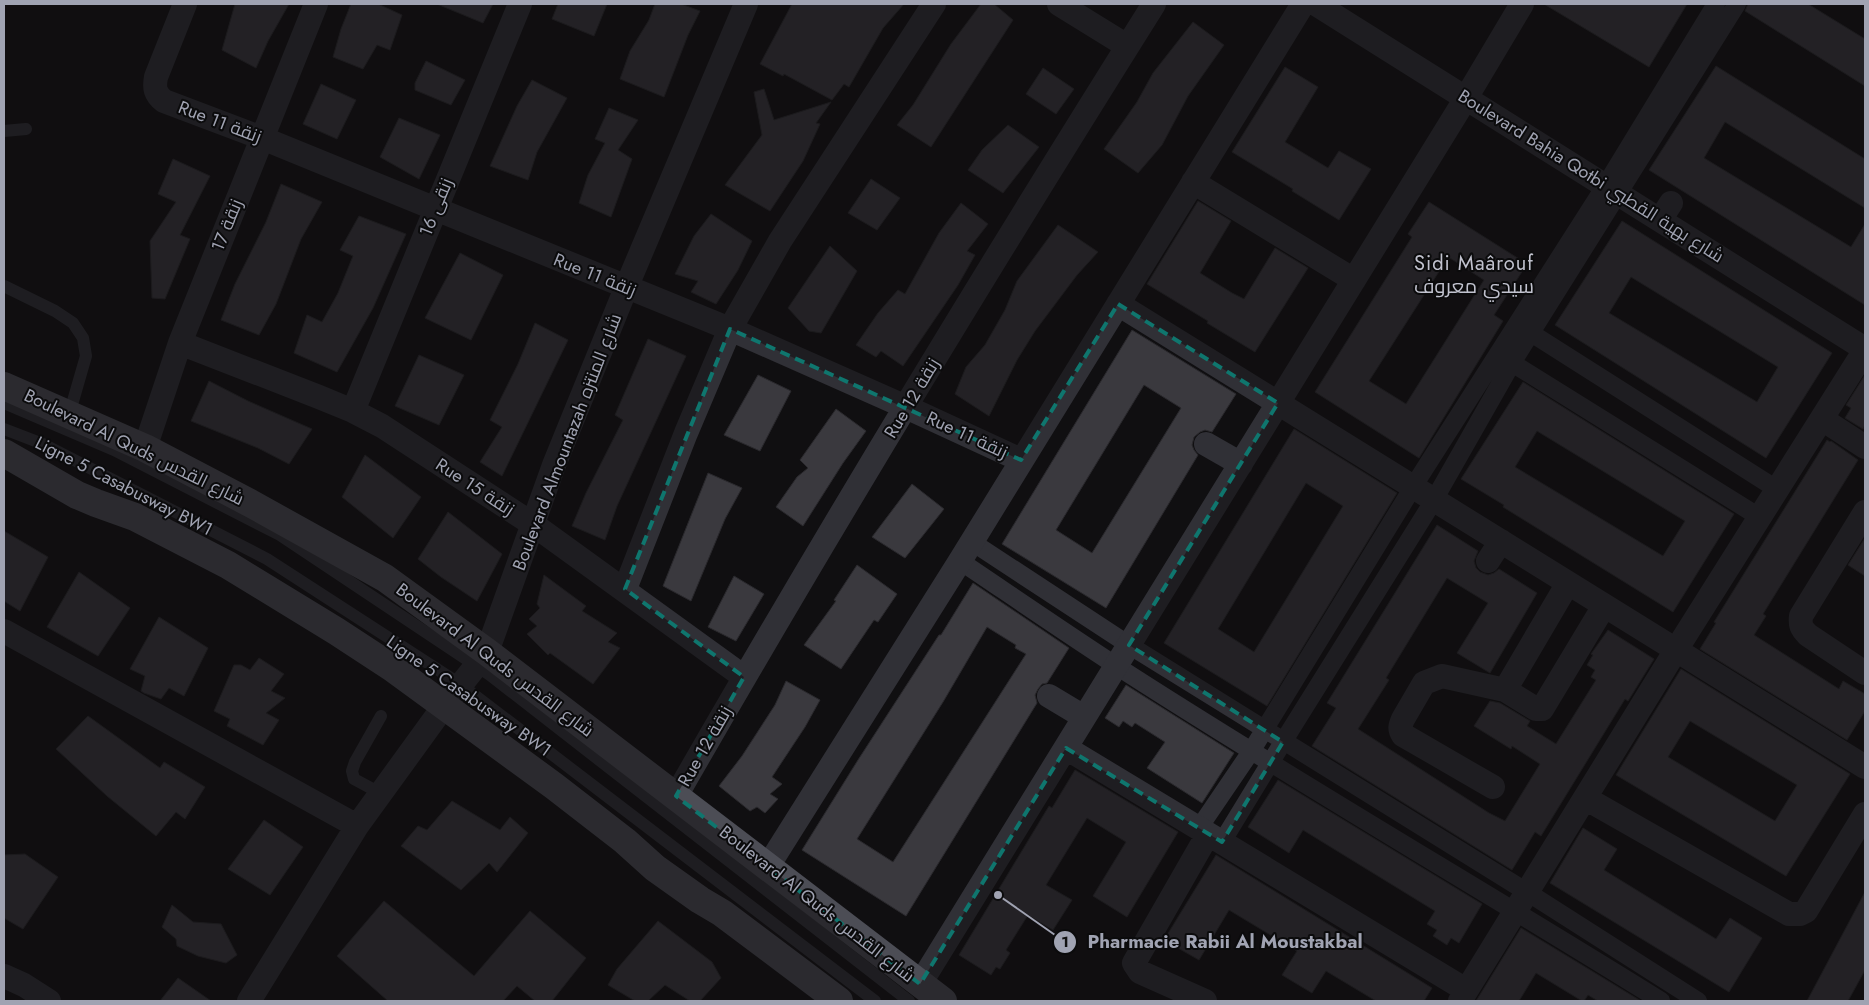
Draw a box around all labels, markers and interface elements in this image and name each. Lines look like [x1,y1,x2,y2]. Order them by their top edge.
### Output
street label: Boulevard Bahia Qotbi شارع بهية القطبي [1452,83,1729,270]
street label: Rue 11 زنقة [175,94,265,150]
street label: زنقى 16 [413,174,459,240]
street label: زنقة 17 [205,195,249,255]
street label: Rue 11 زنقة [550,247,640,303]
district label: Sidi Maârouf سيدي معروف [1414,249,1534,302]
street label: Boulevard Almountazah شارع المنتزه [506,310,628,574]
street label: Rue 12 زنقة [878,353,946,443]
street label: Boulevard Al Quds شارع القدس [20,382,248,512]
street label: Rue 11 زنقة [922,405,1012,465]
street label: Ligne 5 Casabusway BW1 [31,430,217,542]
street label: Rue 15 زنقة [430,452,520,522]
street label: Boulevard Al Quds شارع القدس [391,577,599,743]
street label: Ligne 5 Casabusway BW1 [381,629,557,763]
street label: Rue 12 زنقة [671,701,739,791]
street label: Boulevard Al Quds شارع القدس [714,819,920,989]
callout: Pharmacie Rabii Al Moustakbal [1052,925,1372,959]
text: Pharmacie Rabii Al Moustakbal [1087,928,1363,955]
text: 1 [1061,931,1069,953]

